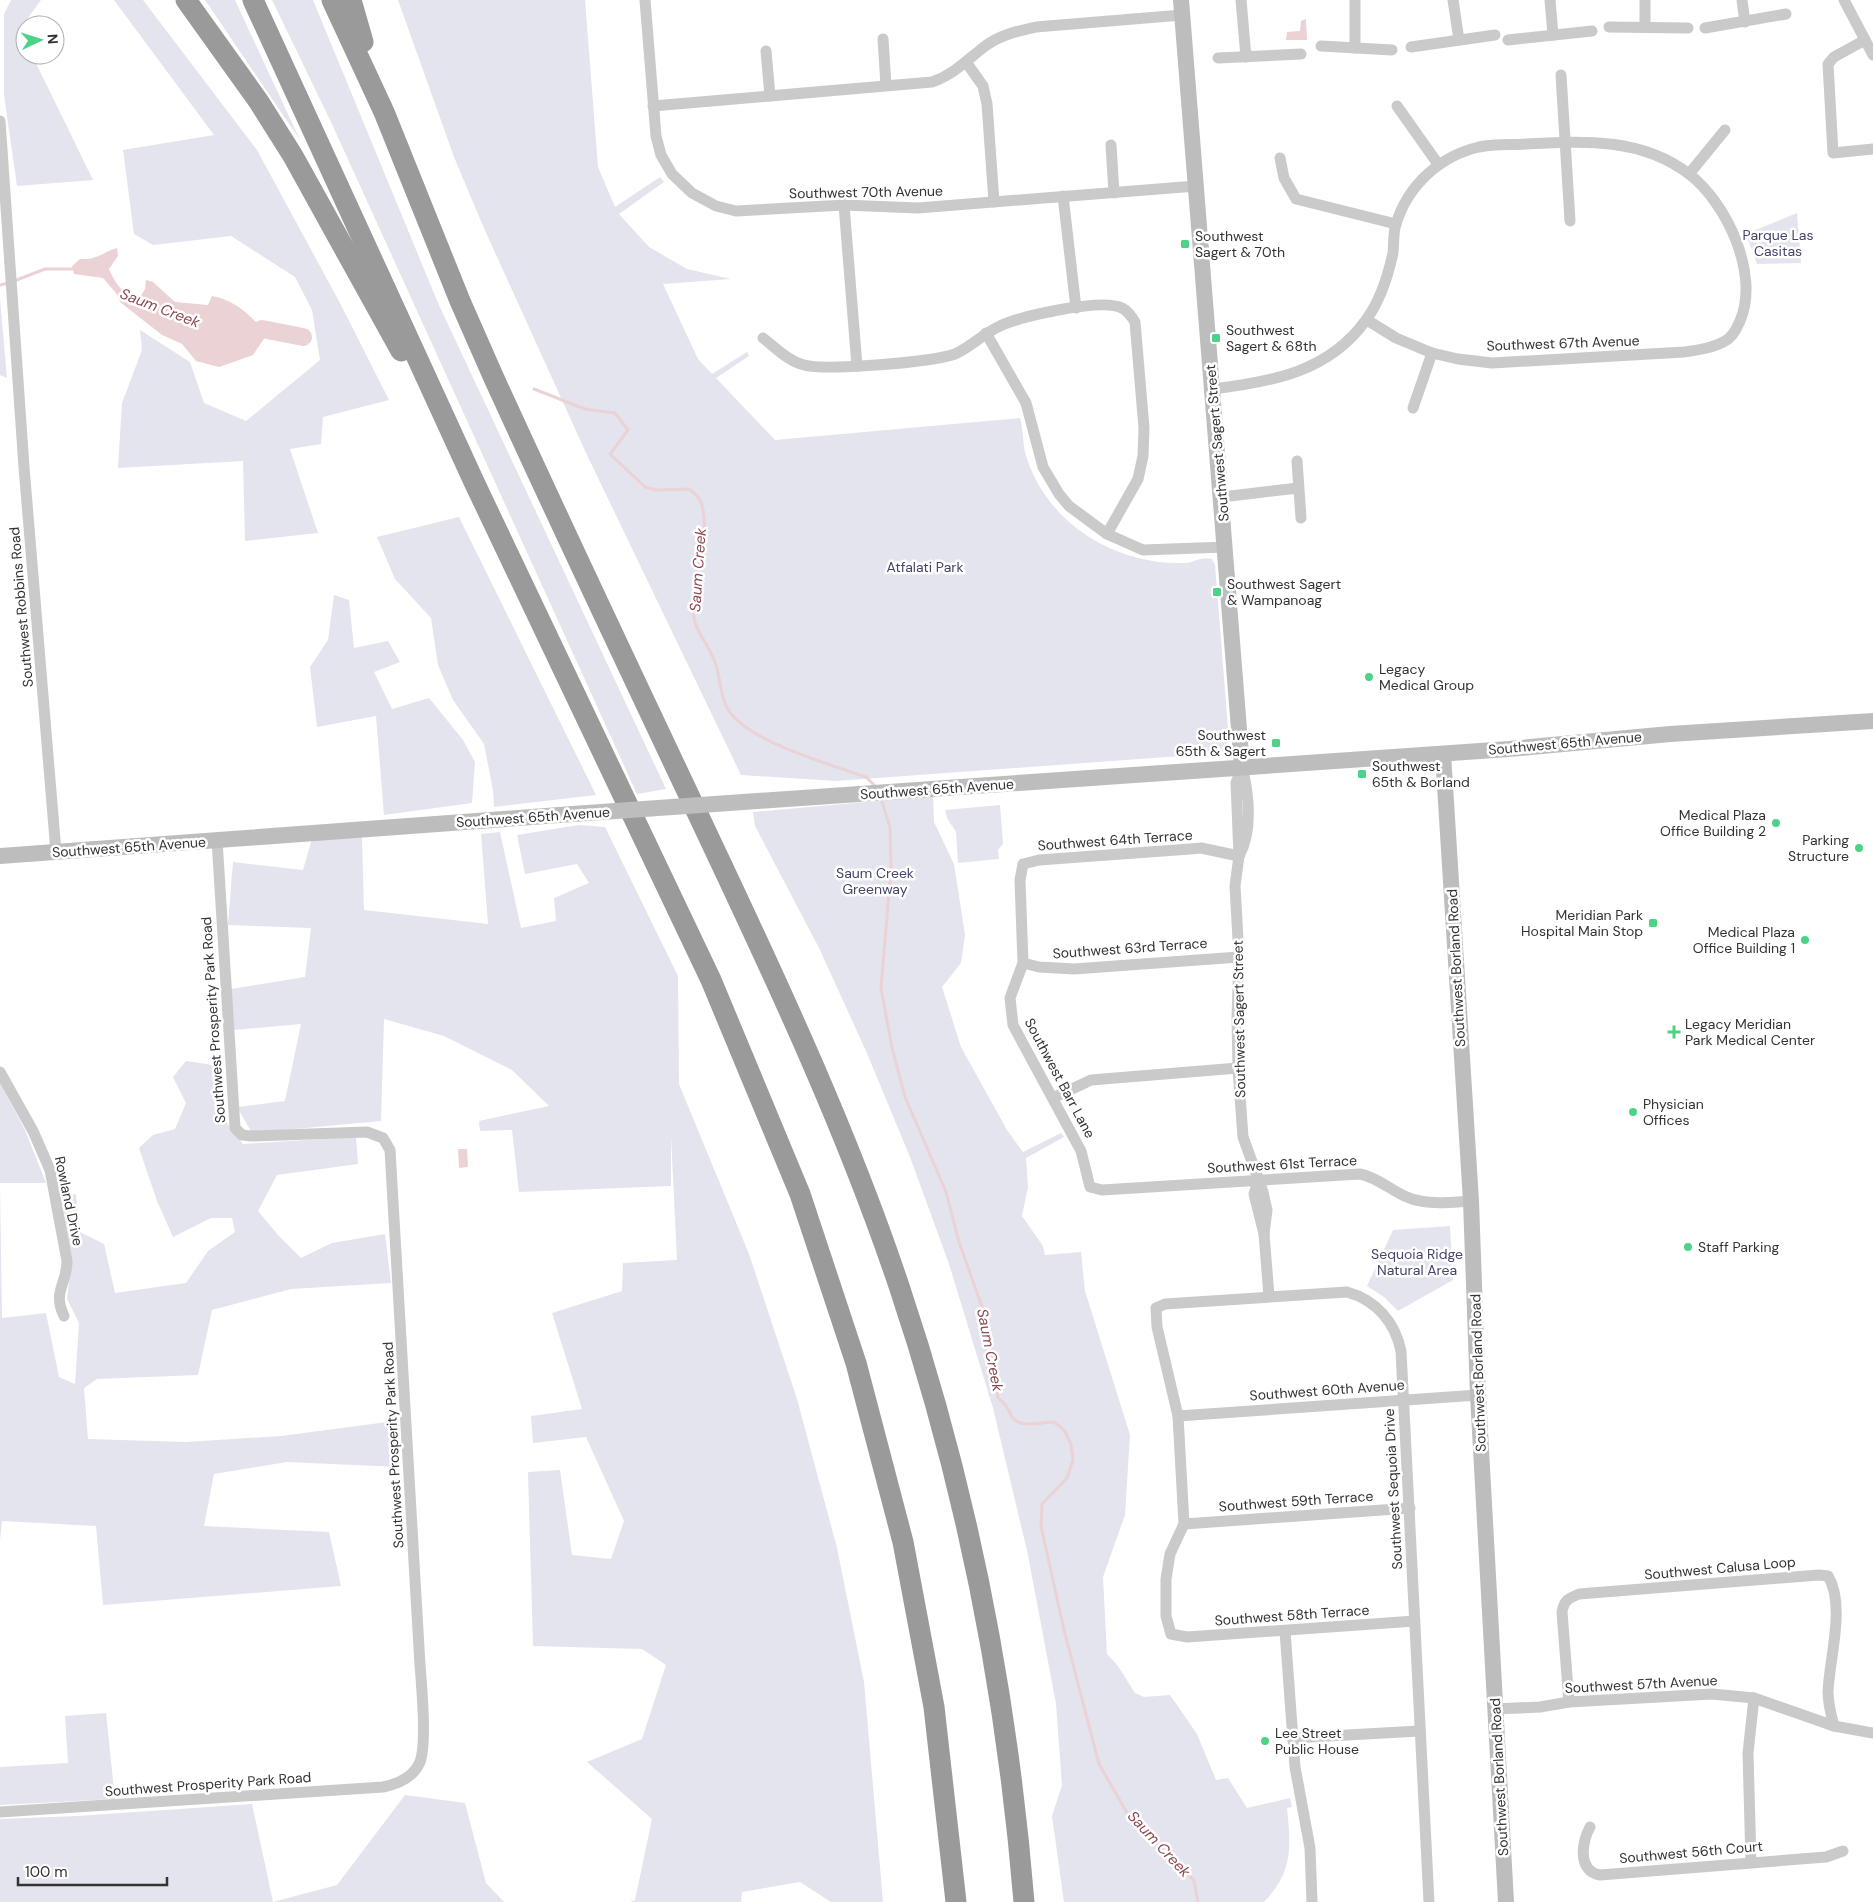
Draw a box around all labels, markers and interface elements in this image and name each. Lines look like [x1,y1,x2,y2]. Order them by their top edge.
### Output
north arrow [15,15,65,65]
text: N [44,33,62,45]
street label: Southwest 70th Avenue [789,182,943,202]
park label: Parque Las Casitas [1743,226,1813,260]
place label: Southwest Sagert & 70th [1195,227,1285,261]
marker: Southwest Sagert & 70th [1179,238,1191,250]
water label: Saum Creek [117,284,203,333]
place label: Southwest Sagert & 68th [1226,321,1316,355]
street label: Southwest 67th Avenue [1486,331,1640,355]
marker: Southwest Sagert & 68th [1210,332,1222,344]
street label: Southwest Sagert Street [1201,364,1233,522]
street label: Southwest Robbins Road [5,526,37,688]
water label: Saum Creek [685,527,711,613]
park label: Atfalati Park [886,558,964,576]
place label: Southwest Sagert & Wampanoag [1227,575,1341,609]
marker: Southwest Sagert & Wampanoag [1211,586,1223,598]
place label: Legacy Medical Group [1379,660,1474,694]
marker: Legacy Medical Group [1363,671,1375,683]
place label: Southwest 65th & Sagert [1176,726,1266,760]
street label: Southwest 65th Avenue [1487,727,1643,759]
marker: Southwest 65th & Sagert [1270,737,1282,749]
place label: Southwest 65th & Borland [1372,757,1470,791]
marker: Southwest 65th & Borland [1356,768,1368,780]
street label: Southwest 65th Avenue [859,775,1015,803]
street label: Southwest 65th Avenue [455,803,611,831]
place label: Medical Plaza Office Building 2 [1660,806,1766,840]
marker: Medical Plaza Office Building 2 [1770,817,1782,829]
street label: Southwest 64th Terrace [1037,826,1193,854]
place label: Parking Structure [1788,831,1849,865]
street label: Southwest 65th Avenue [51,833,207,861]
marker: Parking Structure [1853,842,1865,854]
park label: Saum Creek Greenway [836,864,914,898]
street label: Southwest Borland Road [1443,889,1469,1047]
place label: Meridian Park Hospital Main Stop [1521,906,1643,940]
street label: Southwest Prosperity Park Road [197,916,229,1124]
marker: Meridian Park Hospital Main Stop [1647,917,1659,929]
place label: Medical Plaza Office Building 1 [1693,923,1795,957]
street label: Southwest 63rd Terrace [1052,934,1208,962]
marker: Medical Plaza Office Building 1 [1799,934,1811,946]
street label: Southwest Sagert Street [1229,940,1249,1098]
street label: Southwest Barr Lane [1021,1015,1099,1141]
place label: Legacy Meridian Park Medical Center [1685,1015,1815,1049]
marker: Legacy Meridian Park Medical Center [1667,1025,1681,1039]
place label: Physician Offices [1643,1095,1704,1129]
marker: Physician Offices [1627,1106,1639,1118]
street label: Southwest 61st Terrace [1207,1151,1357,1177]
street label: Rowland Drive [51,1155,87,1247]
place label: Staff Parking [1698,1238,1780,1256]
marker: Staff Parking [1682,1241,1694,1253]
park label: Sequoia Ridge Natural Area [1371,1245,1463,1279]
street label: Southwest Borland Road [1466,1294,1490,1452]
water label: Saum Creek [972,1307,1008,1393]
street label: Southwest Prosperity Park Road [379,1341,407,1549]
street label: Southwest 60th Avenue [1249,1376,1405,1404]
street label: Southwest Sequoia Drive [1380,1408,1406,1570]
street label: Southwest 59th Terrace [1218,1487,1374,1515]
street label: Southwest Calusa Loop [1644,1552,1797,1584]
street label: Southwest 58th Terrace [1214,1601,1370,1629]
street label: Southwest 57th Avenue [1564,1671,1718,1697]
street label: Southwest Borland Road [1486,1698,1512,1856]
place label: Lee Street Public House [1275,1724,1359,1758]
marker: Lee Street Public House [1259,1735,1271,1747]
street label: Southwest Prosperity Park Road [104,1768,312,1800]
water label: Saum Creek [1123,1806,1195,1882]
street label: Southwest 56th Court [1619,1837,1763,1867]
scale bar [18,1854,166,1886]
text: 100 m [25,1862,68,1882]

